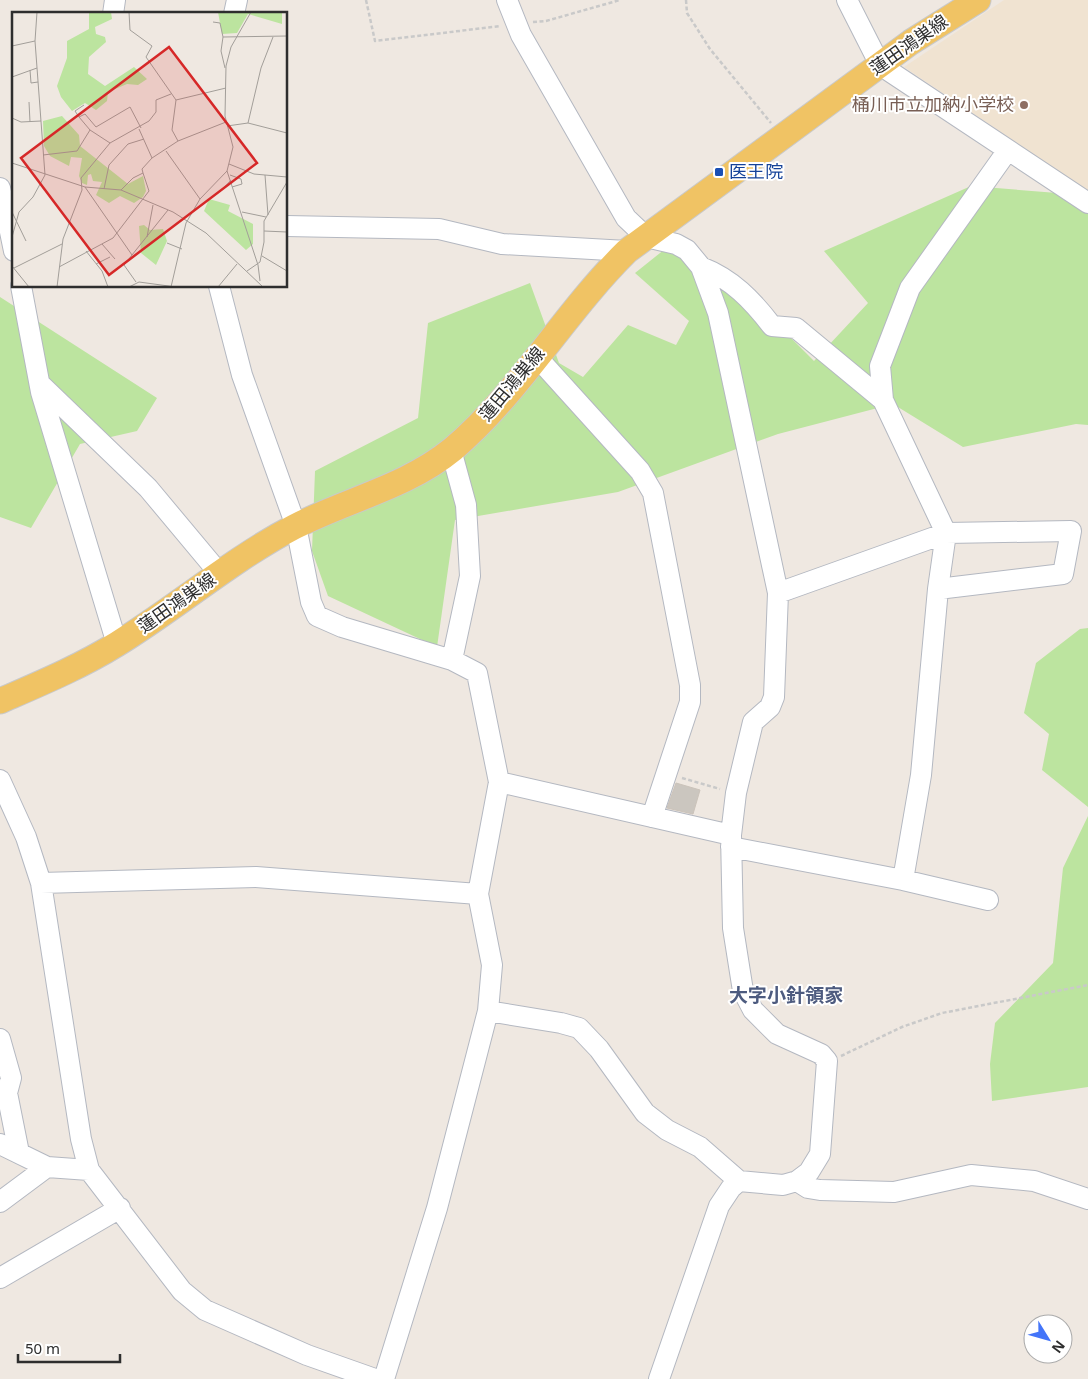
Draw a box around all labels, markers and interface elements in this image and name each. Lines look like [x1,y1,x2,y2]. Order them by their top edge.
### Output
street label: 蓮田鴻巣線 [865,9,952,80]
inset map [12,12,288,288]
place label: 桶川市立加納小学校 [852,92,1014,116]
marker: 桶川市立加納小学校 [1018,99,1030,111]
place label: 医王院 [729,159,783,183]
marker: 医王院 [713,166,725,178]
street label: 蓮田鴻巣線 [473,341,549,426]
street label: 蓮田鴻巣線 [133,567,220,638]
district label: 大字小針領家 [729,982,843,1008]
north arrow [1023,1314,1073,1364]
scale bar [18,1332,120,1364]
text: N [1048,1337,1070,1357]
text: 50 m [25,1338,60,1358]

